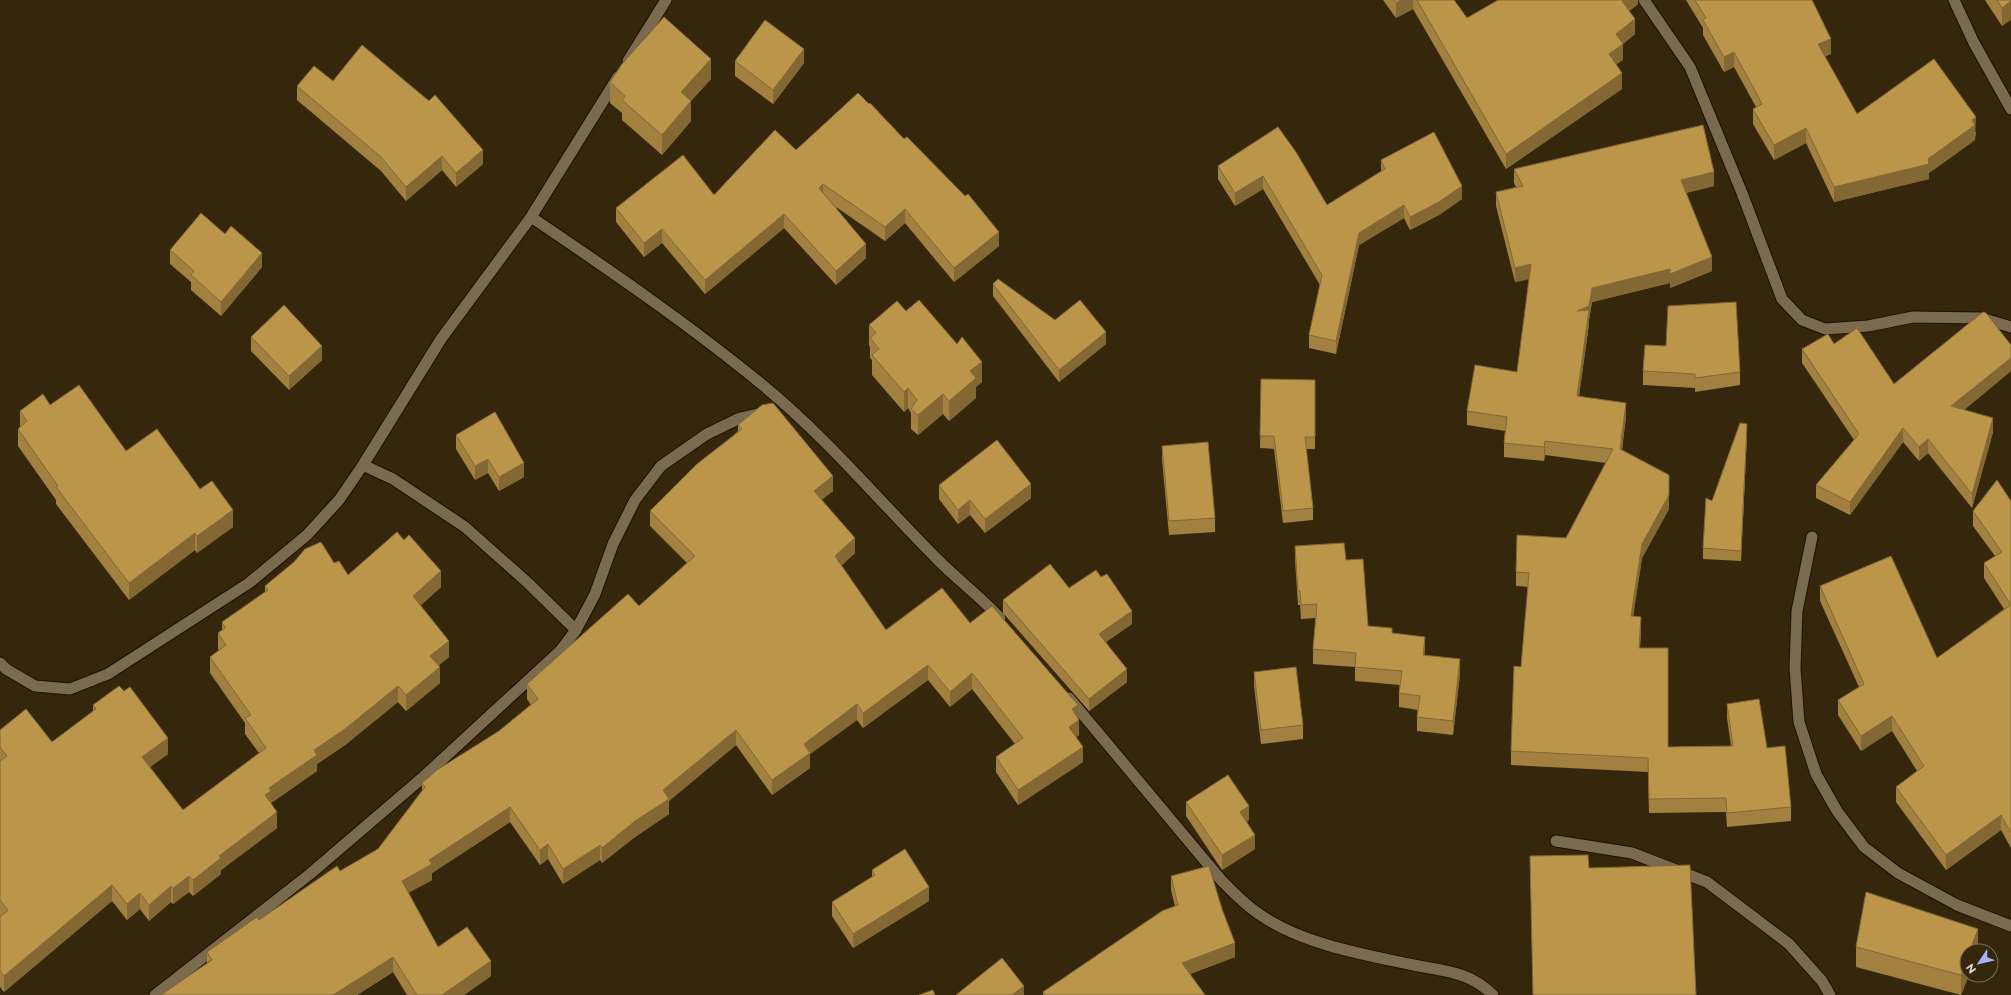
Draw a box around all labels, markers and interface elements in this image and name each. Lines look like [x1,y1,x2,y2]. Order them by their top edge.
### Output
north arrow [1959,943,1999,983]
text: N [1963,961,1979,976]

